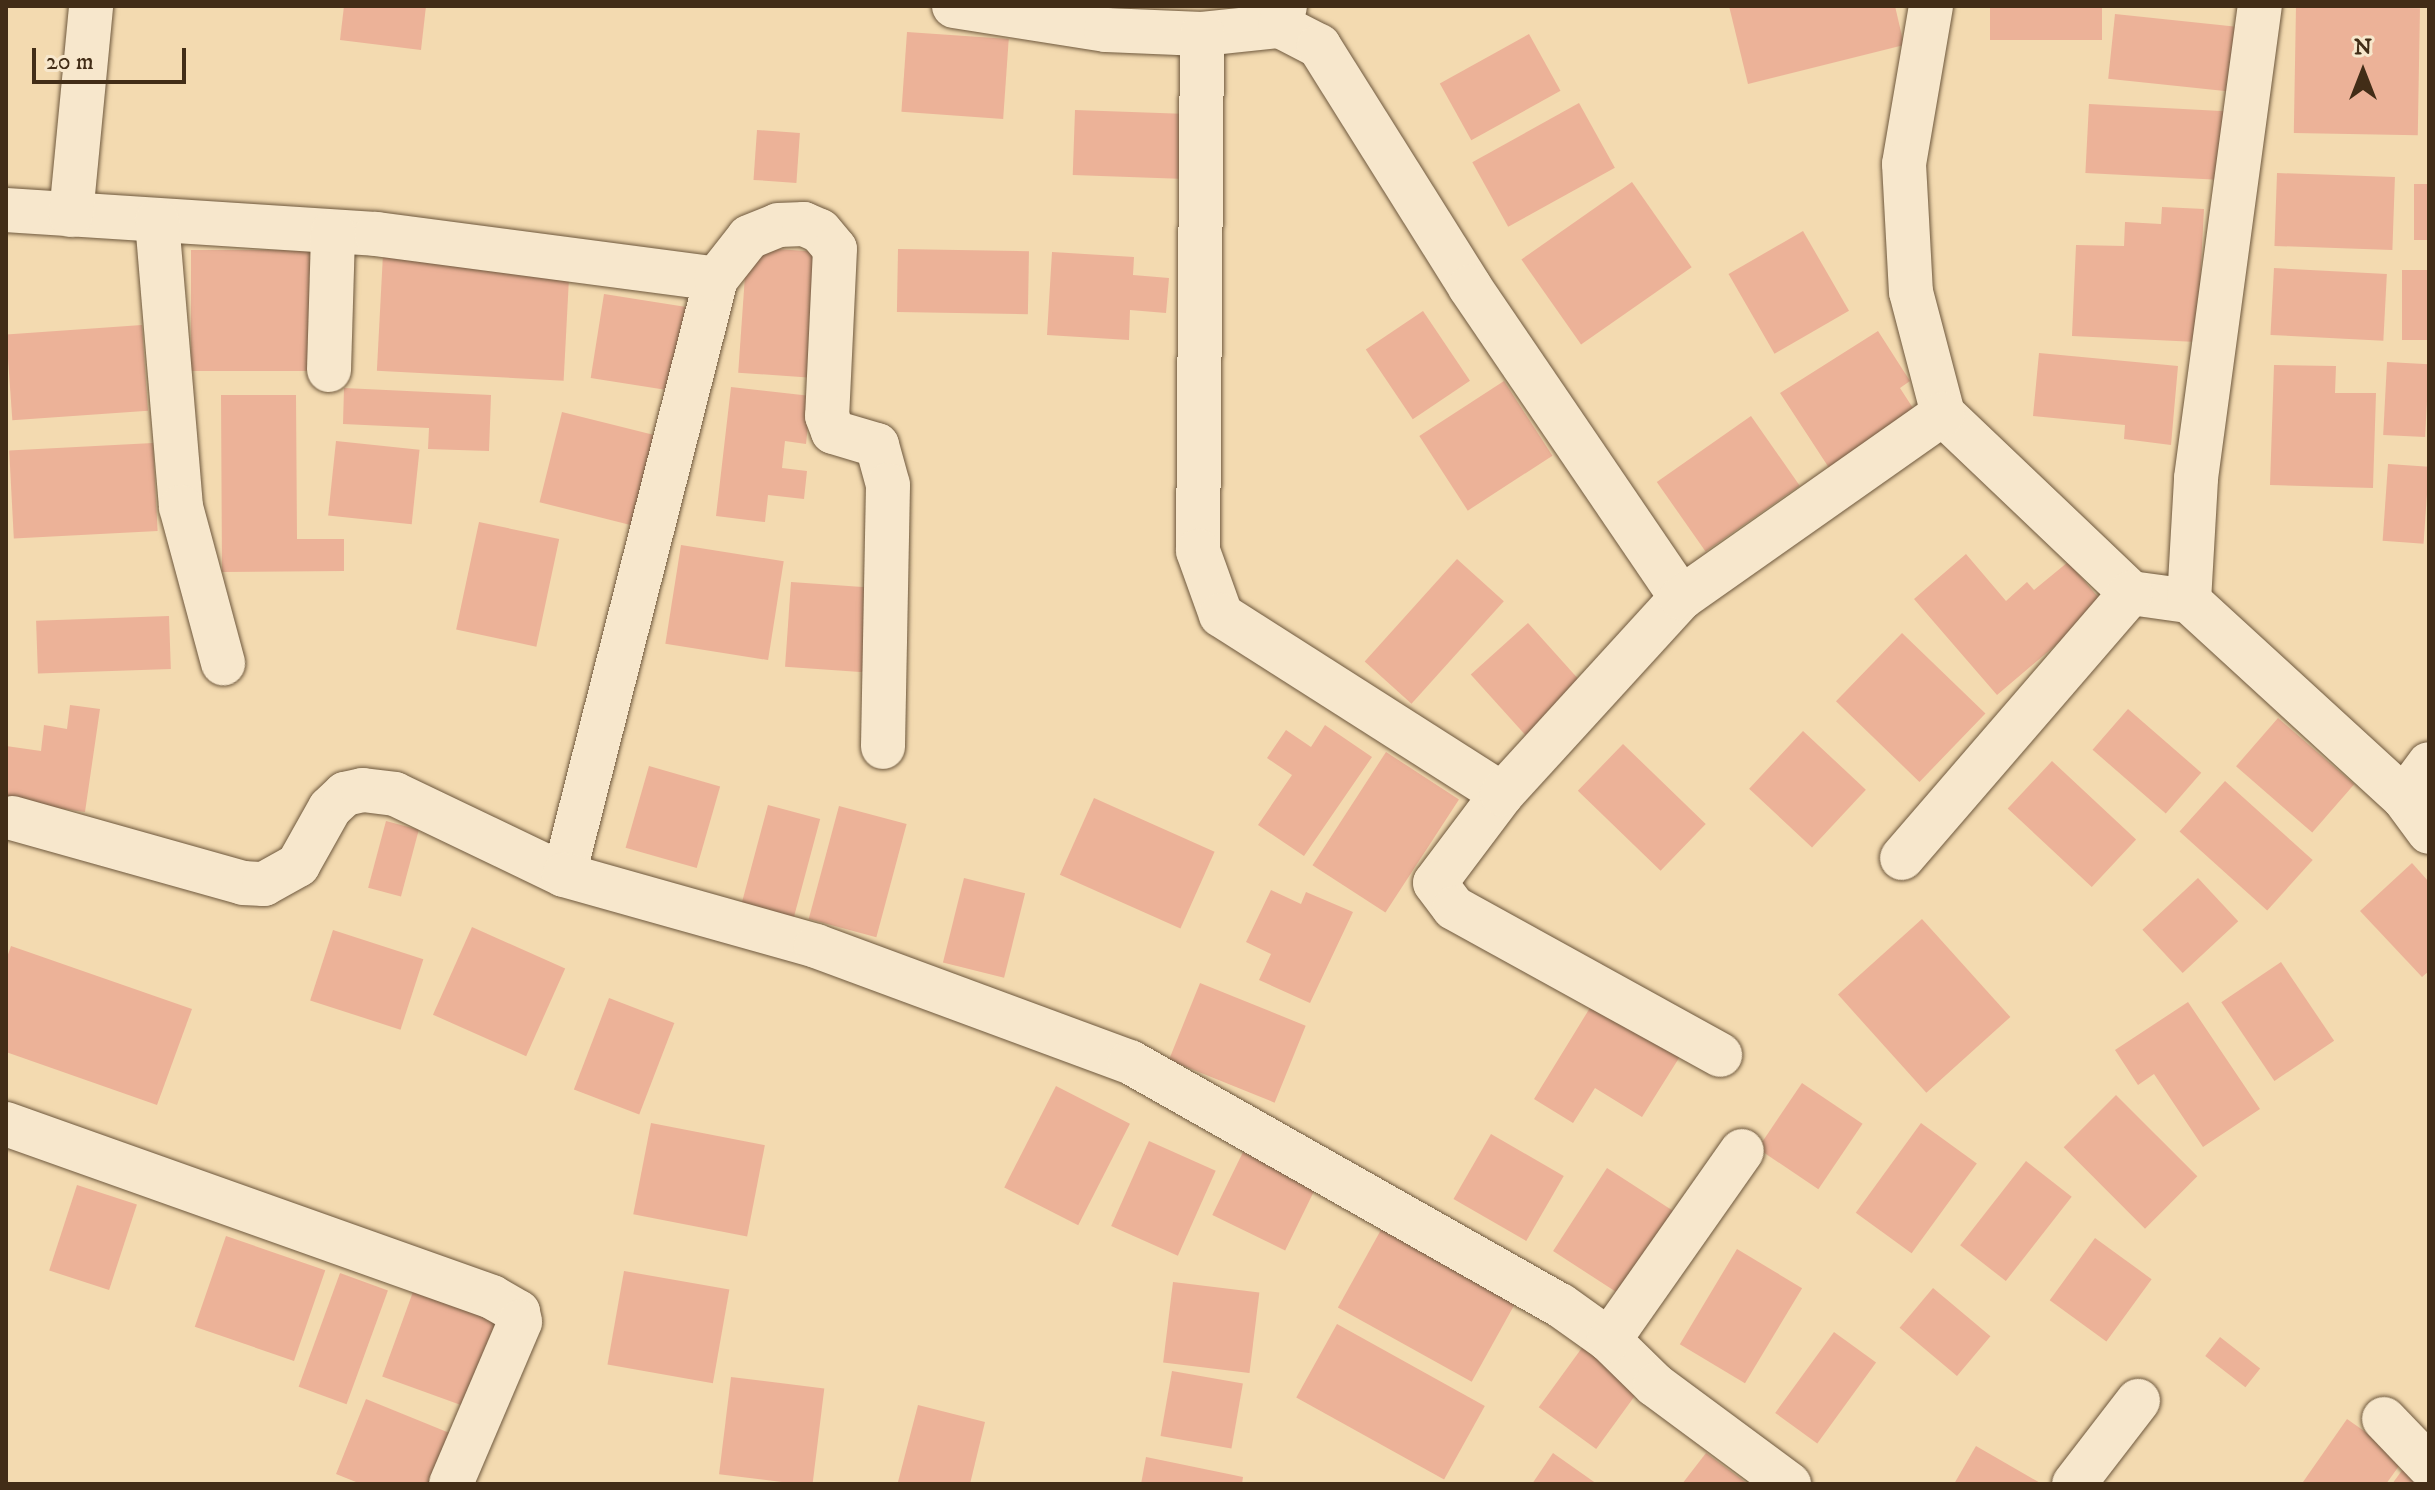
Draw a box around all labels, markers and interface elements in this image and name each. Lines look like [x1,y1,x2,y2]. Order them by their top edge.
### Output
scale bar [36,32,190,82]
north arrow [2323,32,2403,112]
text: N [2354,34,2372,61]
text: 20 m [46,47,94,77]

